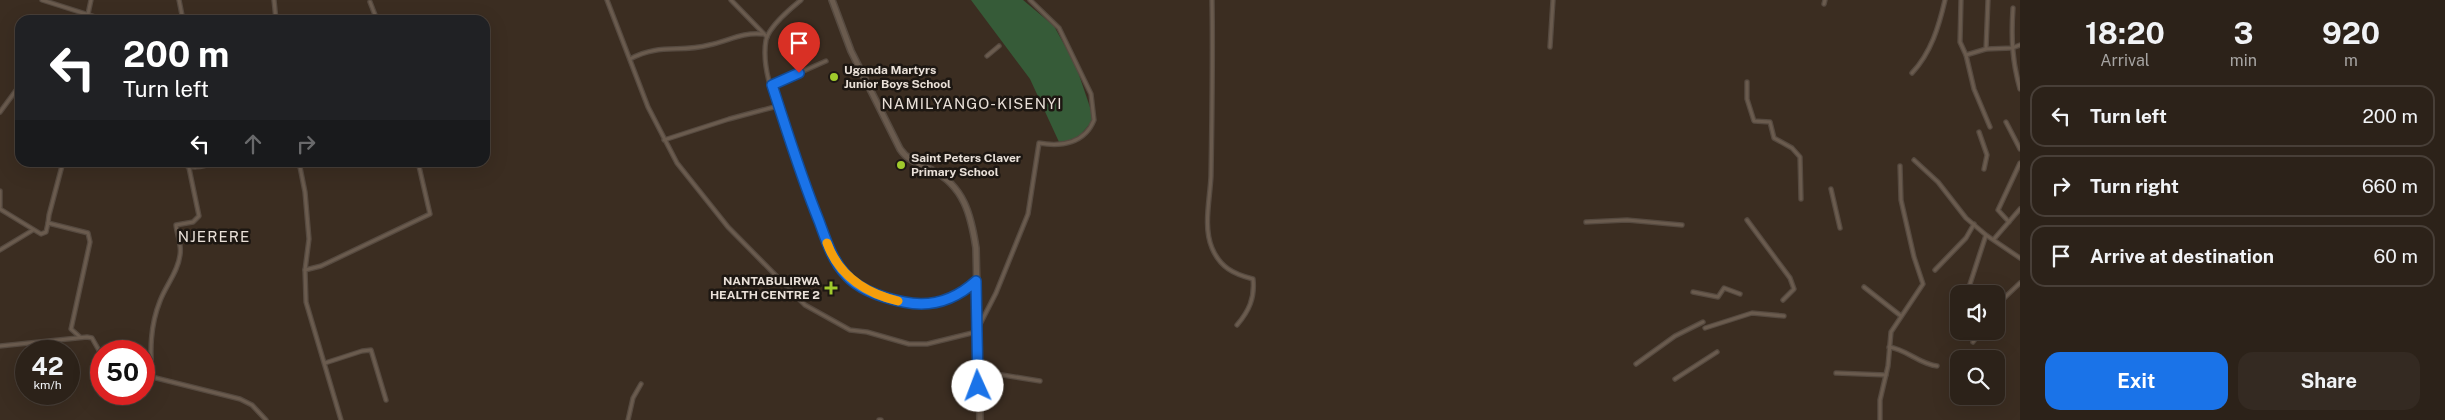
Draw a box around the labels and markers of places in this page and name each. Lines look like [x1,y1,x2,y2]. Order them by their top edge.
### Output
pin [778,22,820,73]
place label: Uganda Martyrs Junior Boys School [844,63,951,91]
marker: Uganda Martyrs Junior Boys School [828,71,840,83]
place label: Saint Peters Claver Primary School [911,151,1021,179]
marker: Saint Peters Claver Primary School [895,159,907,171]
place label: NANTABULIRWA HEALTH CENTRE 2 [710,274,820,302]
marker: NANTABULIRWA HEALTH CENTRE 2 [824,281,838,295]

